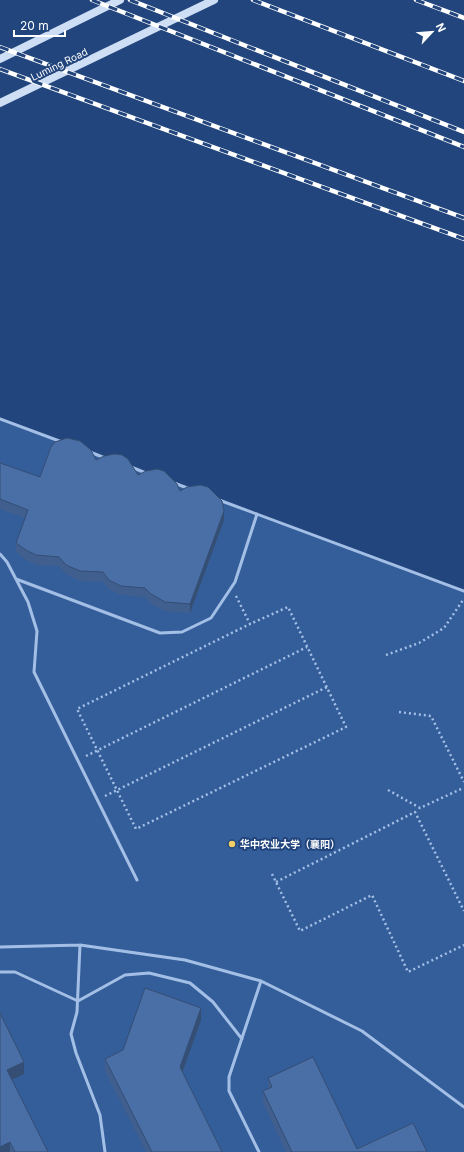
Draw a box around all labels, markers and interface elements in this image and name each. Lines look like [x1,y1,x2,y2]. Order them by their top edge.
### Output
scale bar [14,12,65,38]
north arrow [412,12,452,52]
text: 20 m [20,18,49,33]
text: N [433,21,449,34]
street label: Luming Road [29,45,89,83]
place label: 华中农业大学（襄阳） [240,838,340,850]
marker: 华中农业大学（襄阳） [227,839,237,849]

